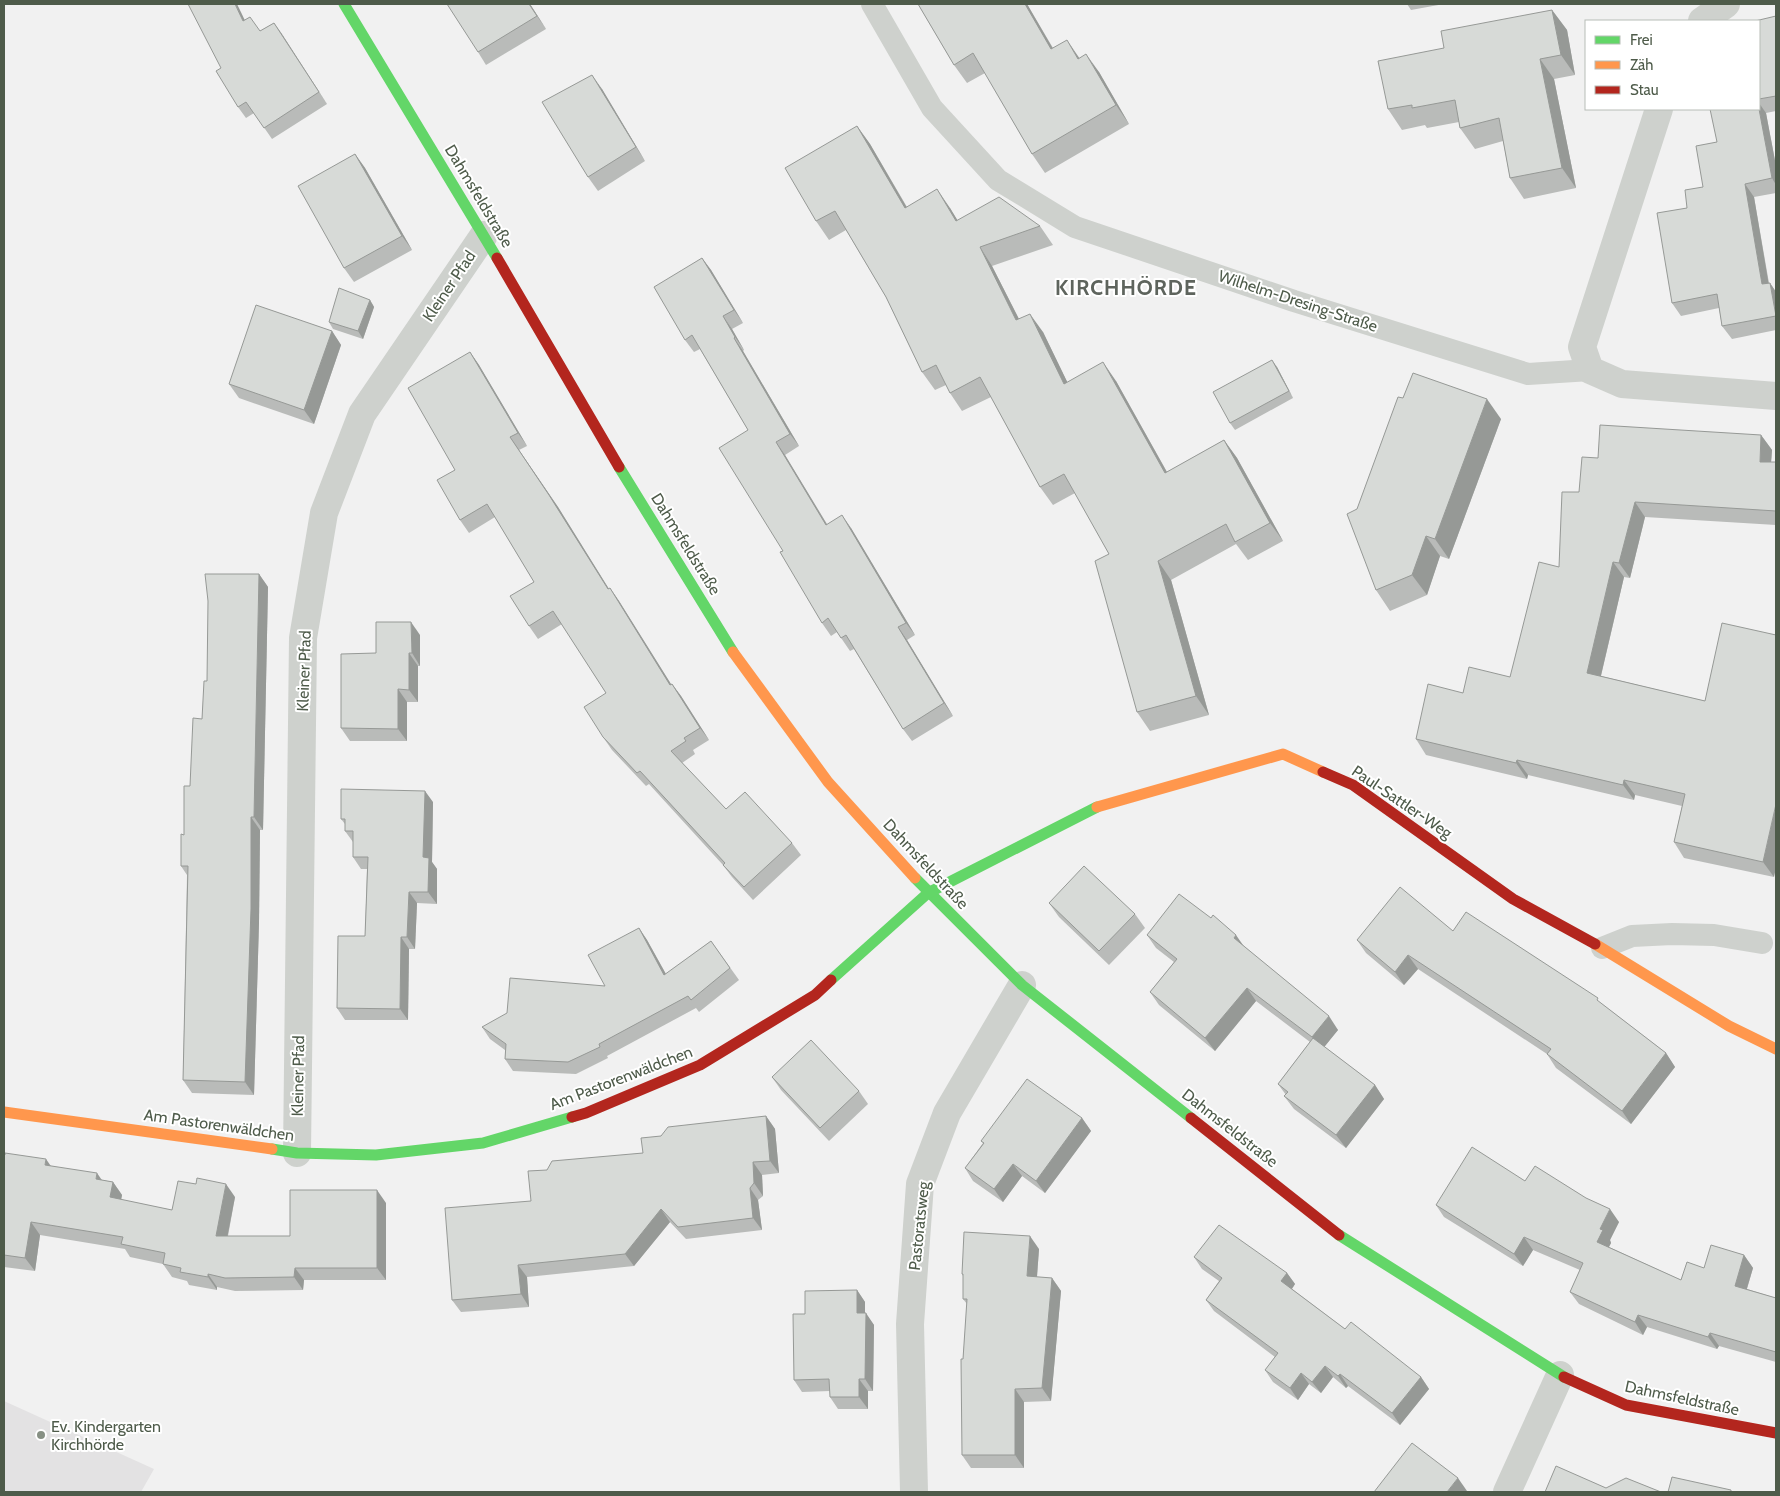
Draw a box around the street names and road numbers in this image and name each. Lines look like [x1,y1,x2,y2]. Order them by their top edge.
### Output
street label: Dahmsfeldstraße [441,141,517,251]
street label: Kleiner Pfad [418,247,480,325]
street label: Wilhelm-Dresing-Straße [1216,266,1380,336]
street label: Dahmsfeldstraße [647,490,725,598]
street label: Kleiner Pfad [293,630,315,712]
street label: Paul-Sattler-Weg [1348,761,1457,843]
street label: Dahmsfeldstraße [879,815,973,913]
street label: Kleiner Pfad [288,1035,308,1117]
street label: Am Pastorenwäldchen [547,1042,695,1114]
street label: Dahmsfeldstraße [1178,1085,1282,1171]
street label: Am Pastorenwäldchen [143,1105,295,1145]
street label: Pastoratsweg [905,1179,933,1272]
street label: Dahmsfeldstraße [1623,1377,1741,1419]

